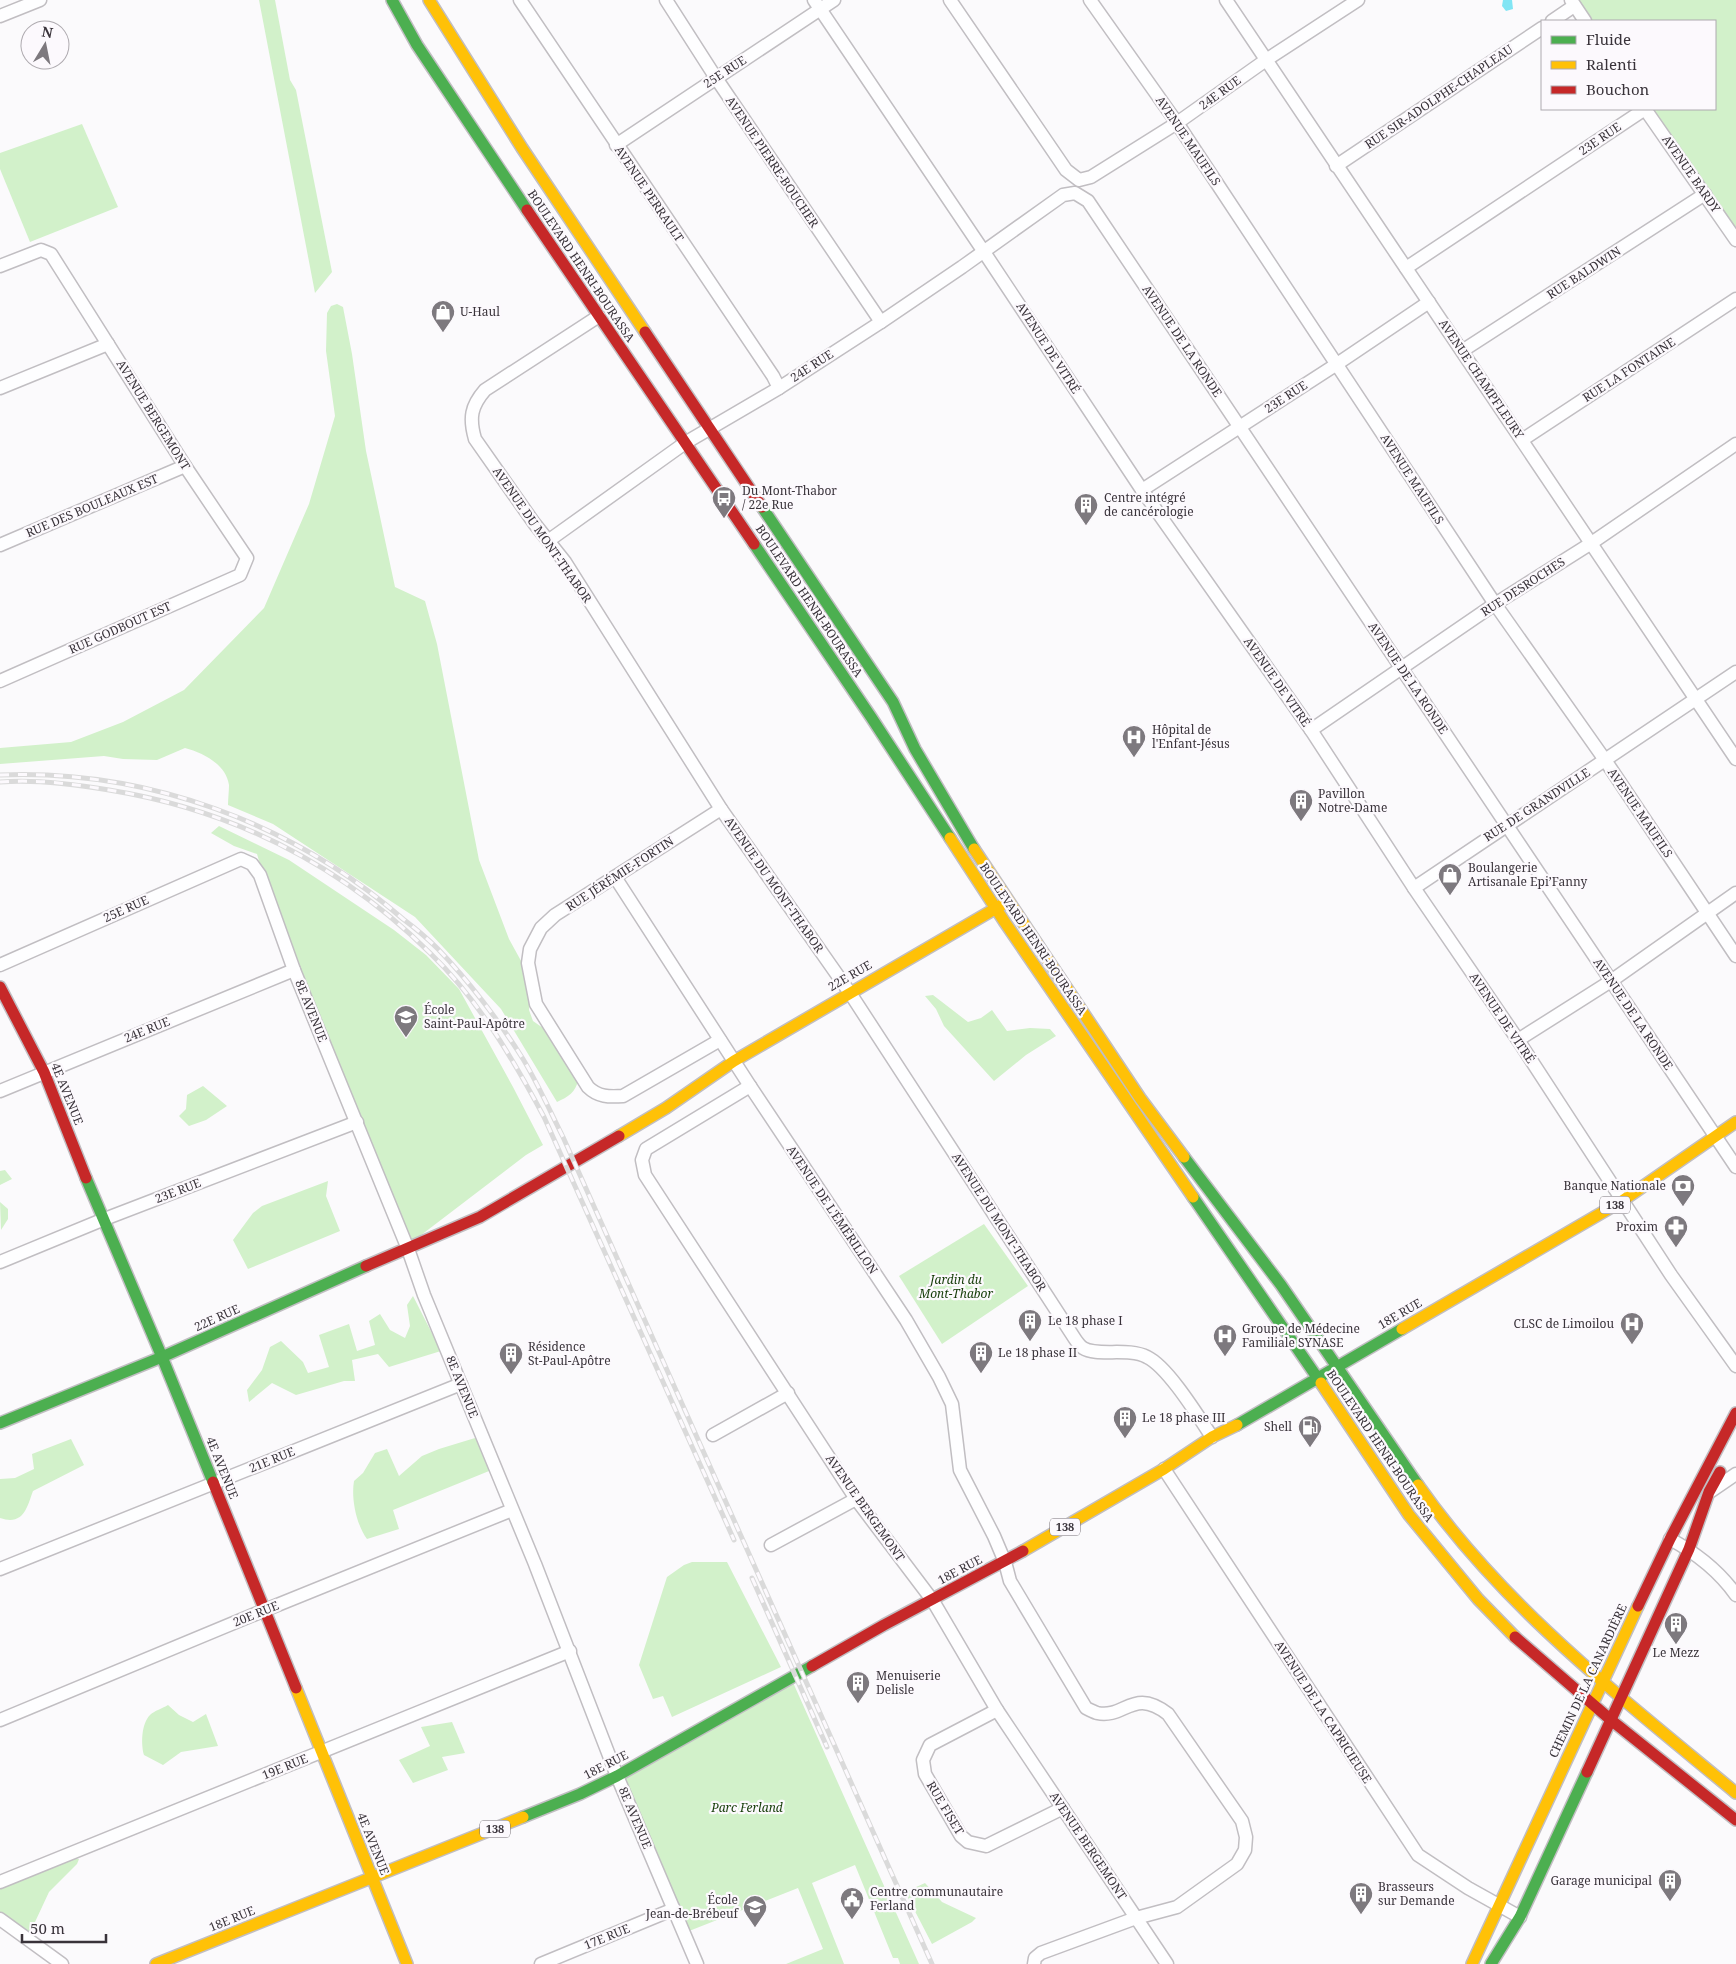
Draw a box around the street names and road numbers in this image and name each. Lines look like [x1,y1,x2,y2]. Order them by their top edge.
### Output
street label: RUE SIR-ADOLPHE-CHAPLEAU [1361,40,1516,153]
street label: 25E RUE [700,51,749,92]
street label: 24E RUE [1195,72,1244,114]
street label: AVENUE MAUFILS [1152,92,1225,189]
street label: AVENUE PIERRE-BOUCHER [722,93,823,231]
street label: 23E RUE [1575,118,1624,159]
street label: AVENUE BARDY [1658,131,1725,216]
street label: AVENUE PERRAULT [611,142,688,246]
street label: BOULEVARD HENRI-BOURASSA [524,186,639,346]
street label: RUE BALDWIN [1543,242,1624,303]
street label: AVENUE DE LA RONDE [1139,281,1226,400]
street label: AVENUE DE VITRÉ [1012,299,1084,397]
street label: AVENUE CHAMPFLEURY [1435,316,1528,442]
street label: RUE LA FONTAINE [1579,333,1678,406]
street label: 24E RUE [787,345,836,386]
street label: AVENUE BERGEMONT [113,356,195,474]
street label: 23E RUE [1261,376,1310,417]
street label: AVENUE MAUFILS [1377,430,1448,527]
street label: AVENUE DU MONT-THABOR [489,463,596,606]
street label: RUE DES BOULEAUX EST [23,470,161,541]
street label: BOULEVARD HENRI-BOURASSA [752,521,867,681]
street label: RUE DESROCHES [1477,553,1568,620]
street label: RUE GODBOUT EST [66,597,174,658]
street label: AVENUE DE LA RONDE [1365,618,1452,737]
street label: AVENUE DE VITRÉ [1240,633,1315,730]
street label: RUE DE GRANDVILLE [1480,764,1593,845]
street label: AVENUE MAUFILS [1604,764,1677,861]
street label: AVENUE DU MONT-THABOR [721,813,828,956]
street label: RUE JÉRÉMIE-FORTIN [562,832,677,915]
street label: BOULEVARD HENRI-BOURASSA [976,859,1091,1019]
street label: 25E RUE [100,891,151,926]
street label: AVENUE DE LA RONDE [1590,954,1677,1073]
street label: 22E RUE [825,956,875,995]
street label: AVENUE DE VITRÉ [1466,969,1539,1066]
street label: 8E AVENUE [291,977,332,1044]
street label: 24E RUE [121,1013,172,1046]
street label: 4E AVENUE [47,1060,88,1127]
street label: AVENUE DE L'ÉMÉRILLON [783,1142,882,1277]
street label: AVENUE DU MONT-THABOR [948,1149,1051,1294]
street label: 23E RUE [152,1174,203,1207]
road number: 138 [1600,1196,1630,1214]
street label: 18E RUE [1375,1294,1425,1333]
street label: 22E RUE [191,1300,242,1335]
street label: 8E AVENUE [442,1353,483,1420]
street label: BOULEVARD HENRI-BOURASSA [1323,1366,1438,1526]
street label: 4E AVENUE [202,1434,243,1501]
street label: 21E RUE [246,1443,297,1476]
street label: AVENUE BERGEMONT [822,1451,909,1565]
road number: 138 [1050,1518,1080,1535]
street label: 18E RUE [935,1551,985,1588]
street label: 20E RUE [230,1597,281,1630]
street label: CHEMIN DE LA CANARDIÈRE [1544,1601,1631,1760]
street label: AVENUE DE LA CAPRICIEUSE [1271,1637,1376,1786]
street label: 18E RUE [581,1746,631,1783]
street label: 19E RUE [259,1750,310,1783]
street label: RUE FISET [923,1778,968,1838]
street label: 8E AVENUE [615,1784,656,1851]
street label: AVENUE BERGEMONT [1046,1788,1131,1904]
street label: 4E AVENUE [353,1810,394,1877]
road number: 138 [480,1820,510,1838]
street label: 18E RUE [206,1902,257,1935]
street label: 17E RUE [581,1920,632,1953]

